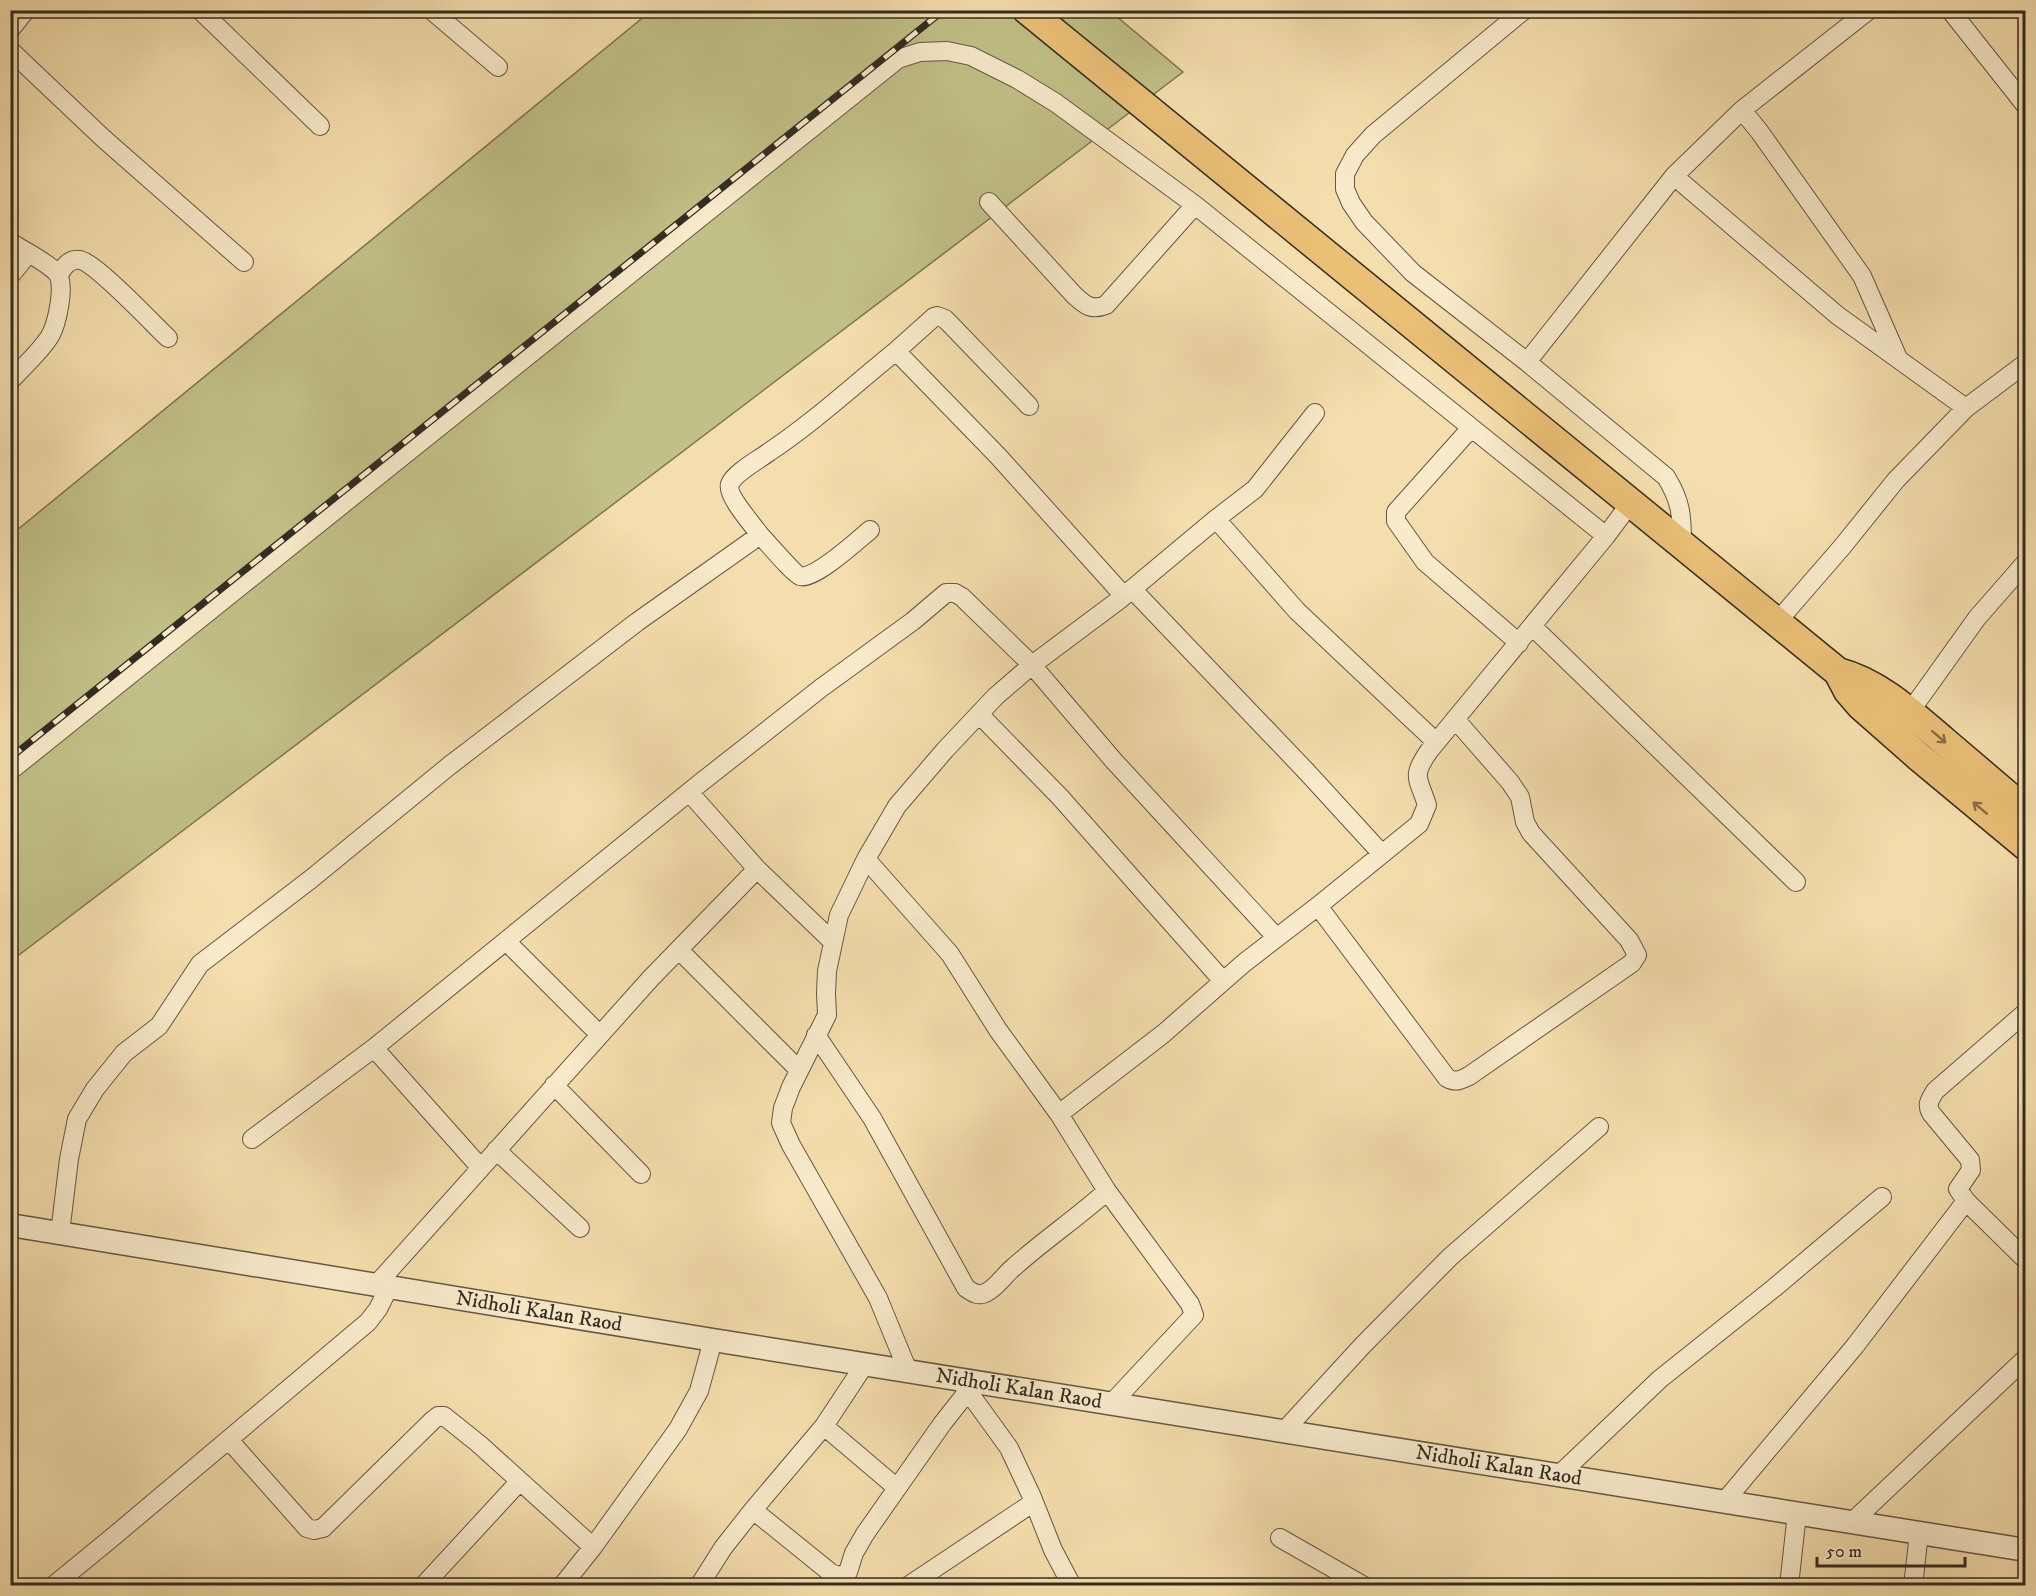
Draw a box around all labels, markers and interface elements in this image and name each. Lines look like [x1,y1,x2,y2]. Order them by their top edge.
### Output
one-way arrow [1931,730,1946,744]
one-way arrow [1973,802,1989,815]
street label: Nidholi Kalan Raod [454,1285,624,1338]
street label: Nidholi Kalan Raod [934,1363,1104,1415]
street label: Nidholi Kalan Raod [1414,1440,1584,1492]
scale bar [1817,1530,1966,1568]
text: 50 m [1826,1541,1862,1563]

